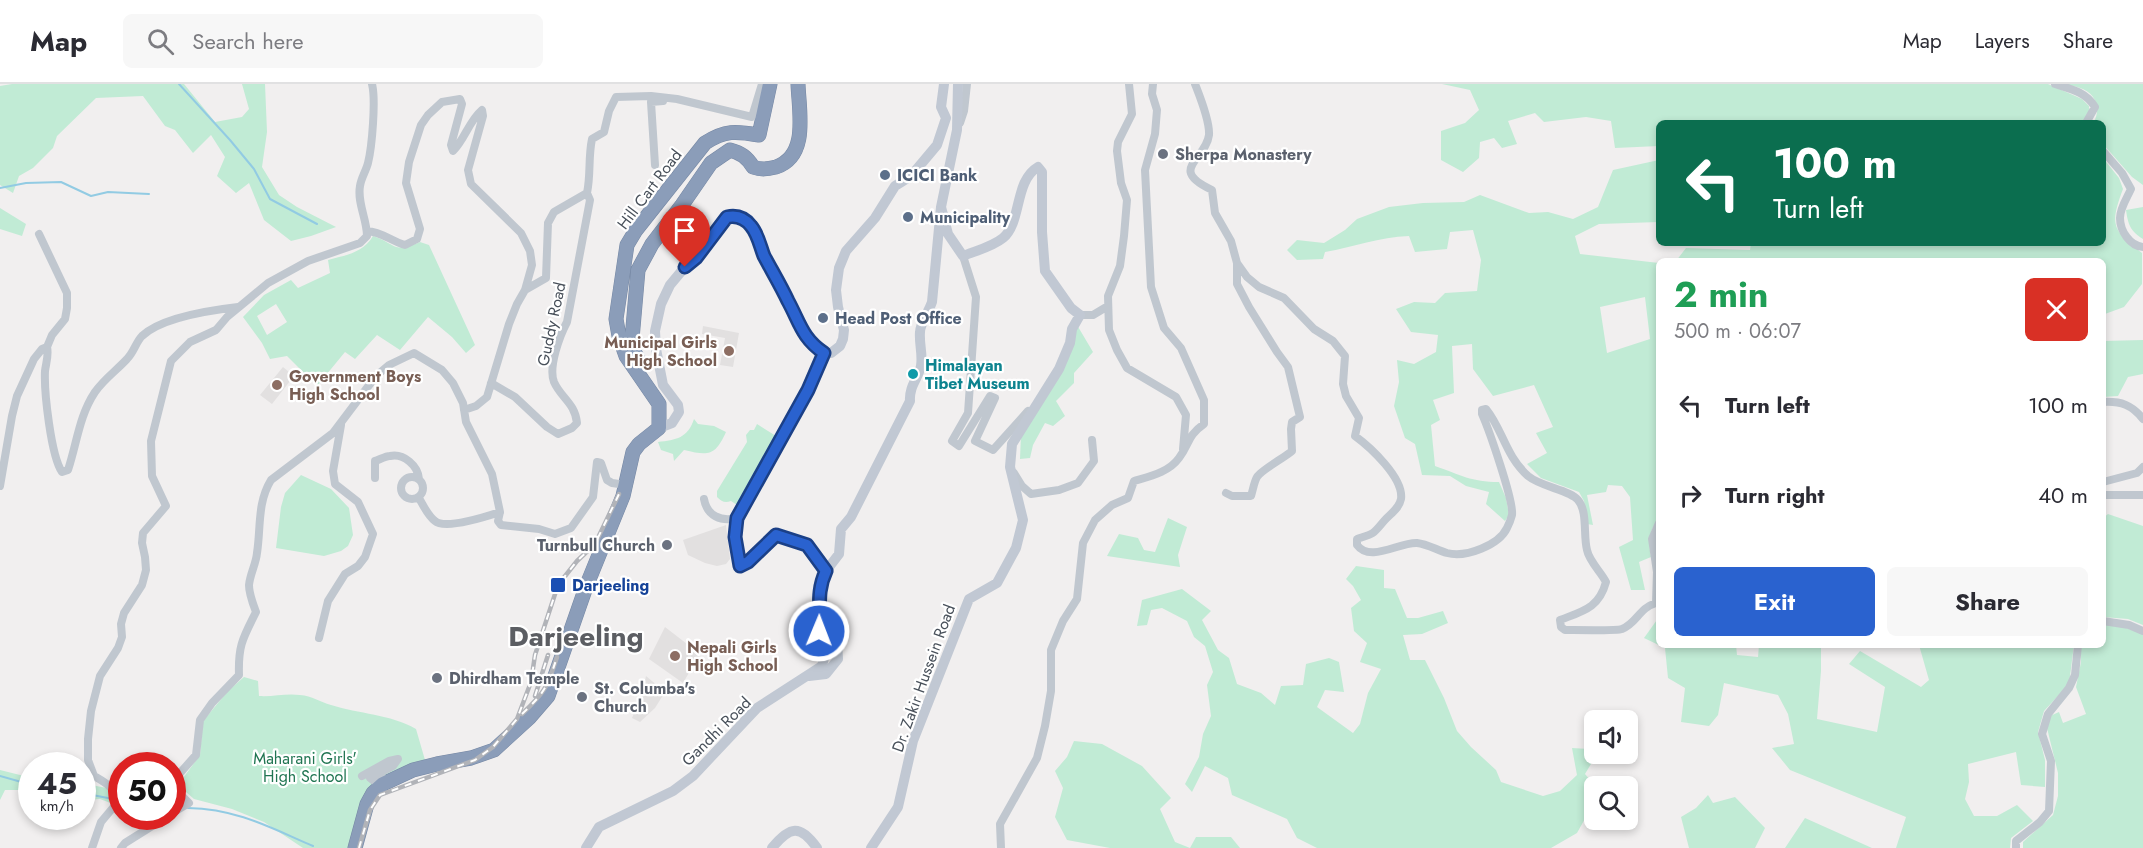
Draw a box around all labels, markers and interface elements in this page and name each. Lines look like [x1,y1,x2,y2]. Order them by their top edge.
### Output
search box [123,14,543,68]
text: Map [30,21,87,62]
icon: search [144,25,177,58]
text: Search here [192,25,304,57]
text: Map [1903,26,1942,56]
text: Layers [1975,26,2030,56]
text: Share [2063,26,2113,56]
text: 100 m [1773,133,1897,194]
place label: Sherpa Monastery [1175,143,1312,166]
street label: Hill Cart Road [612,144,687,234]
icon: left [1674,144,1752,222]
marker: Sherpa Monastery [1156,147,1170,161]
place label: ICICI Bank [897,164,978,187]
marker: ICICI Bank [878,168,892,182]
text: Turn left [1773,189,1863,228]
pin [659,205,710,267]
place label: Municipality [920,206,1011,229]
marker: Municipality [901,210,915,224]
icon: arrive [668,214,701,247]
text: 2 min [1674,268,1769,320]
button: close [2025,278,2088,341]
street label: Guddy Road [531,280,572,368]
place label: Head Post Office [835,307,962,330]
marker: Head Post Office [816,311,830,325]
text: 500 m · 06:07 [1674,317,1801,346]
place label: Municipal Girls High School [604,331,717,372]
marker: Municipal Girls High School [722,344,736,358]
place label: Himalayan Tibet Museum [925,354,1030,395]
place label: Government Boys High School [289,365,421,406]
marker: Himalayan Tibet Museum [906,367,920,381]
marker: Government Boys High School [270,378,284,392]
icon: left [1674,389,1707,422]
text: Turn left [1725,389,1810,421]
text: 100 m [2028,389,2088,421]
icon: right [1674,479,1707,512]
text: Turn right [1725,479,1825,511]
text: 40 m [2038,479,2088,511]
place label: Turnbull Church [537,534,655,557]
marker: Turnbull Church [660,538,674,552]
button: Exit [1674,567,1875,636]
button: Share [1887,567,2088,636]
place label: Darjeeling [572,574,649,597]
marker: Darjeeling [549,576,567,594]
position arrow [787,599,851,663]
street label: Dr. Zakir Hussein Road [886,601,961,755]
district label: Darjeeling [508,616,644,657]
place label: Nepali Girls High School [687,636,778,677]
marker: Nepali Girls High School [668,649,682,663]
place label: Dhirdham Temple [449,667,579,690]
marker: Dhirdham Temple [430,671,444,685]
place label: St. Columba's Church [594,677,695,718]
marker: St. Columba's Church [575,690,589,704]
street label: Gandhi Road [677,692,756,771]
map controls [1584,710,1638,830]
button: sound [1584,710,1638,764]
park label: Maharani Girls' High School [253,747,357,788]
speed limit sign: 50 [108,752,186,830]
text: 45 [37,762,77,805]
button: search [1584,776,1638,830]
text: km/h [40,795,74,817]

